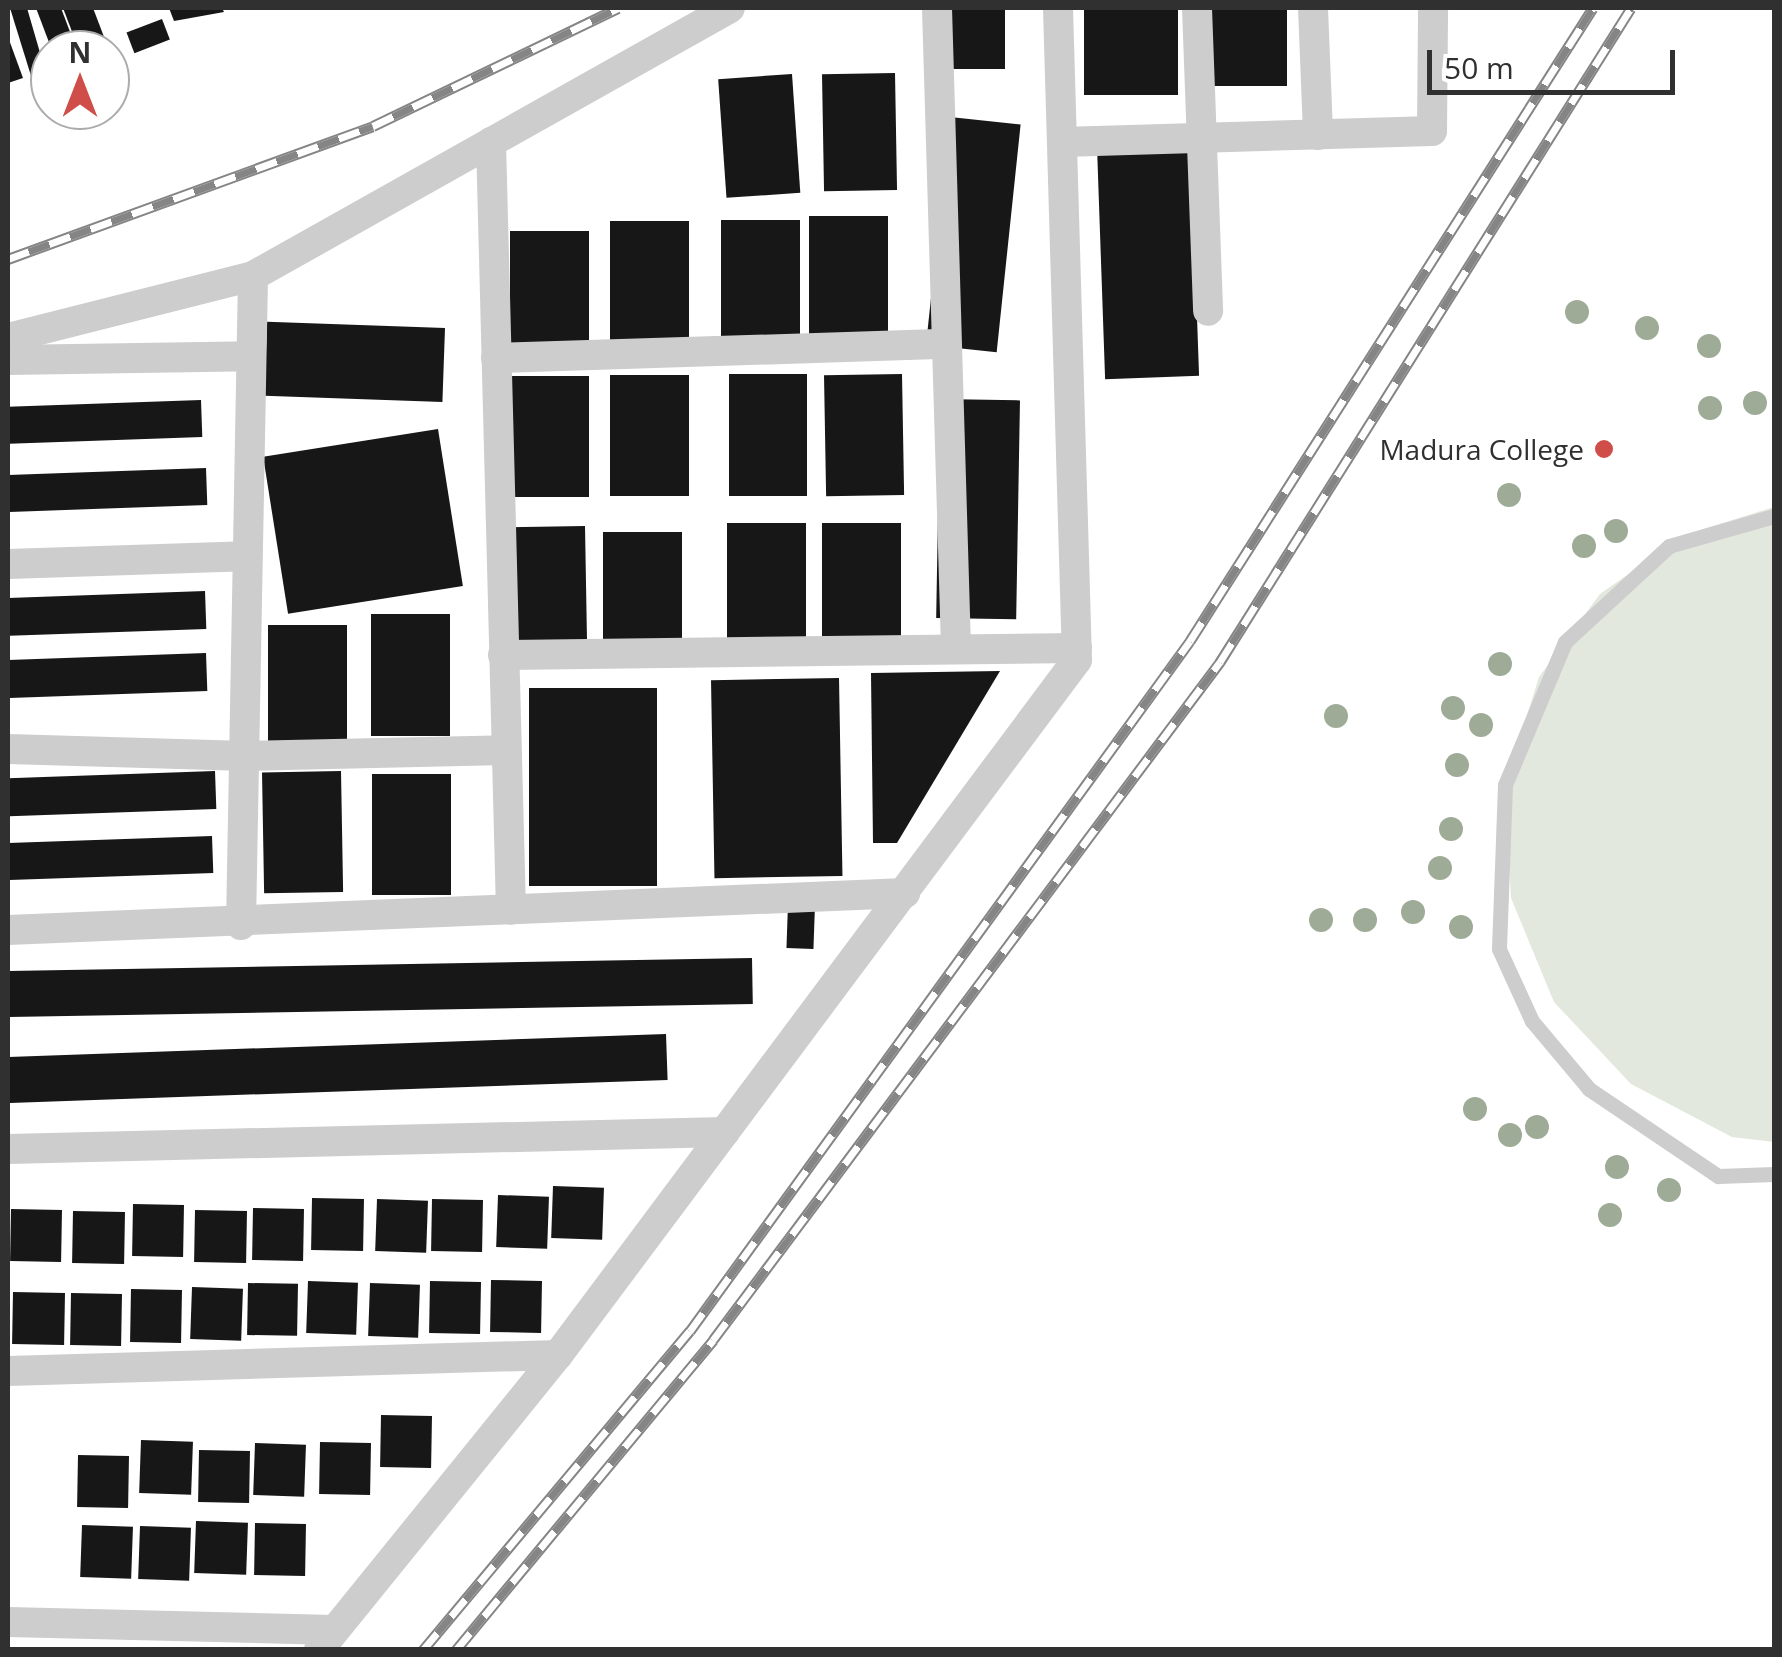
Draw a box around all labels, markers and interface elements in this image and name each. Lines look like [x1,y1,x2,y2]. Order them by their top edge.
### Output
north arrow [30,30,130,130]
scale bar [1432,30,1680,92]
text: N [69,33,91,71]
text: 50 m [1444,47,1514,88]
place label: Madura College [1379,432,1584,466]
marker: Madura College [1593,438,1615,460]

